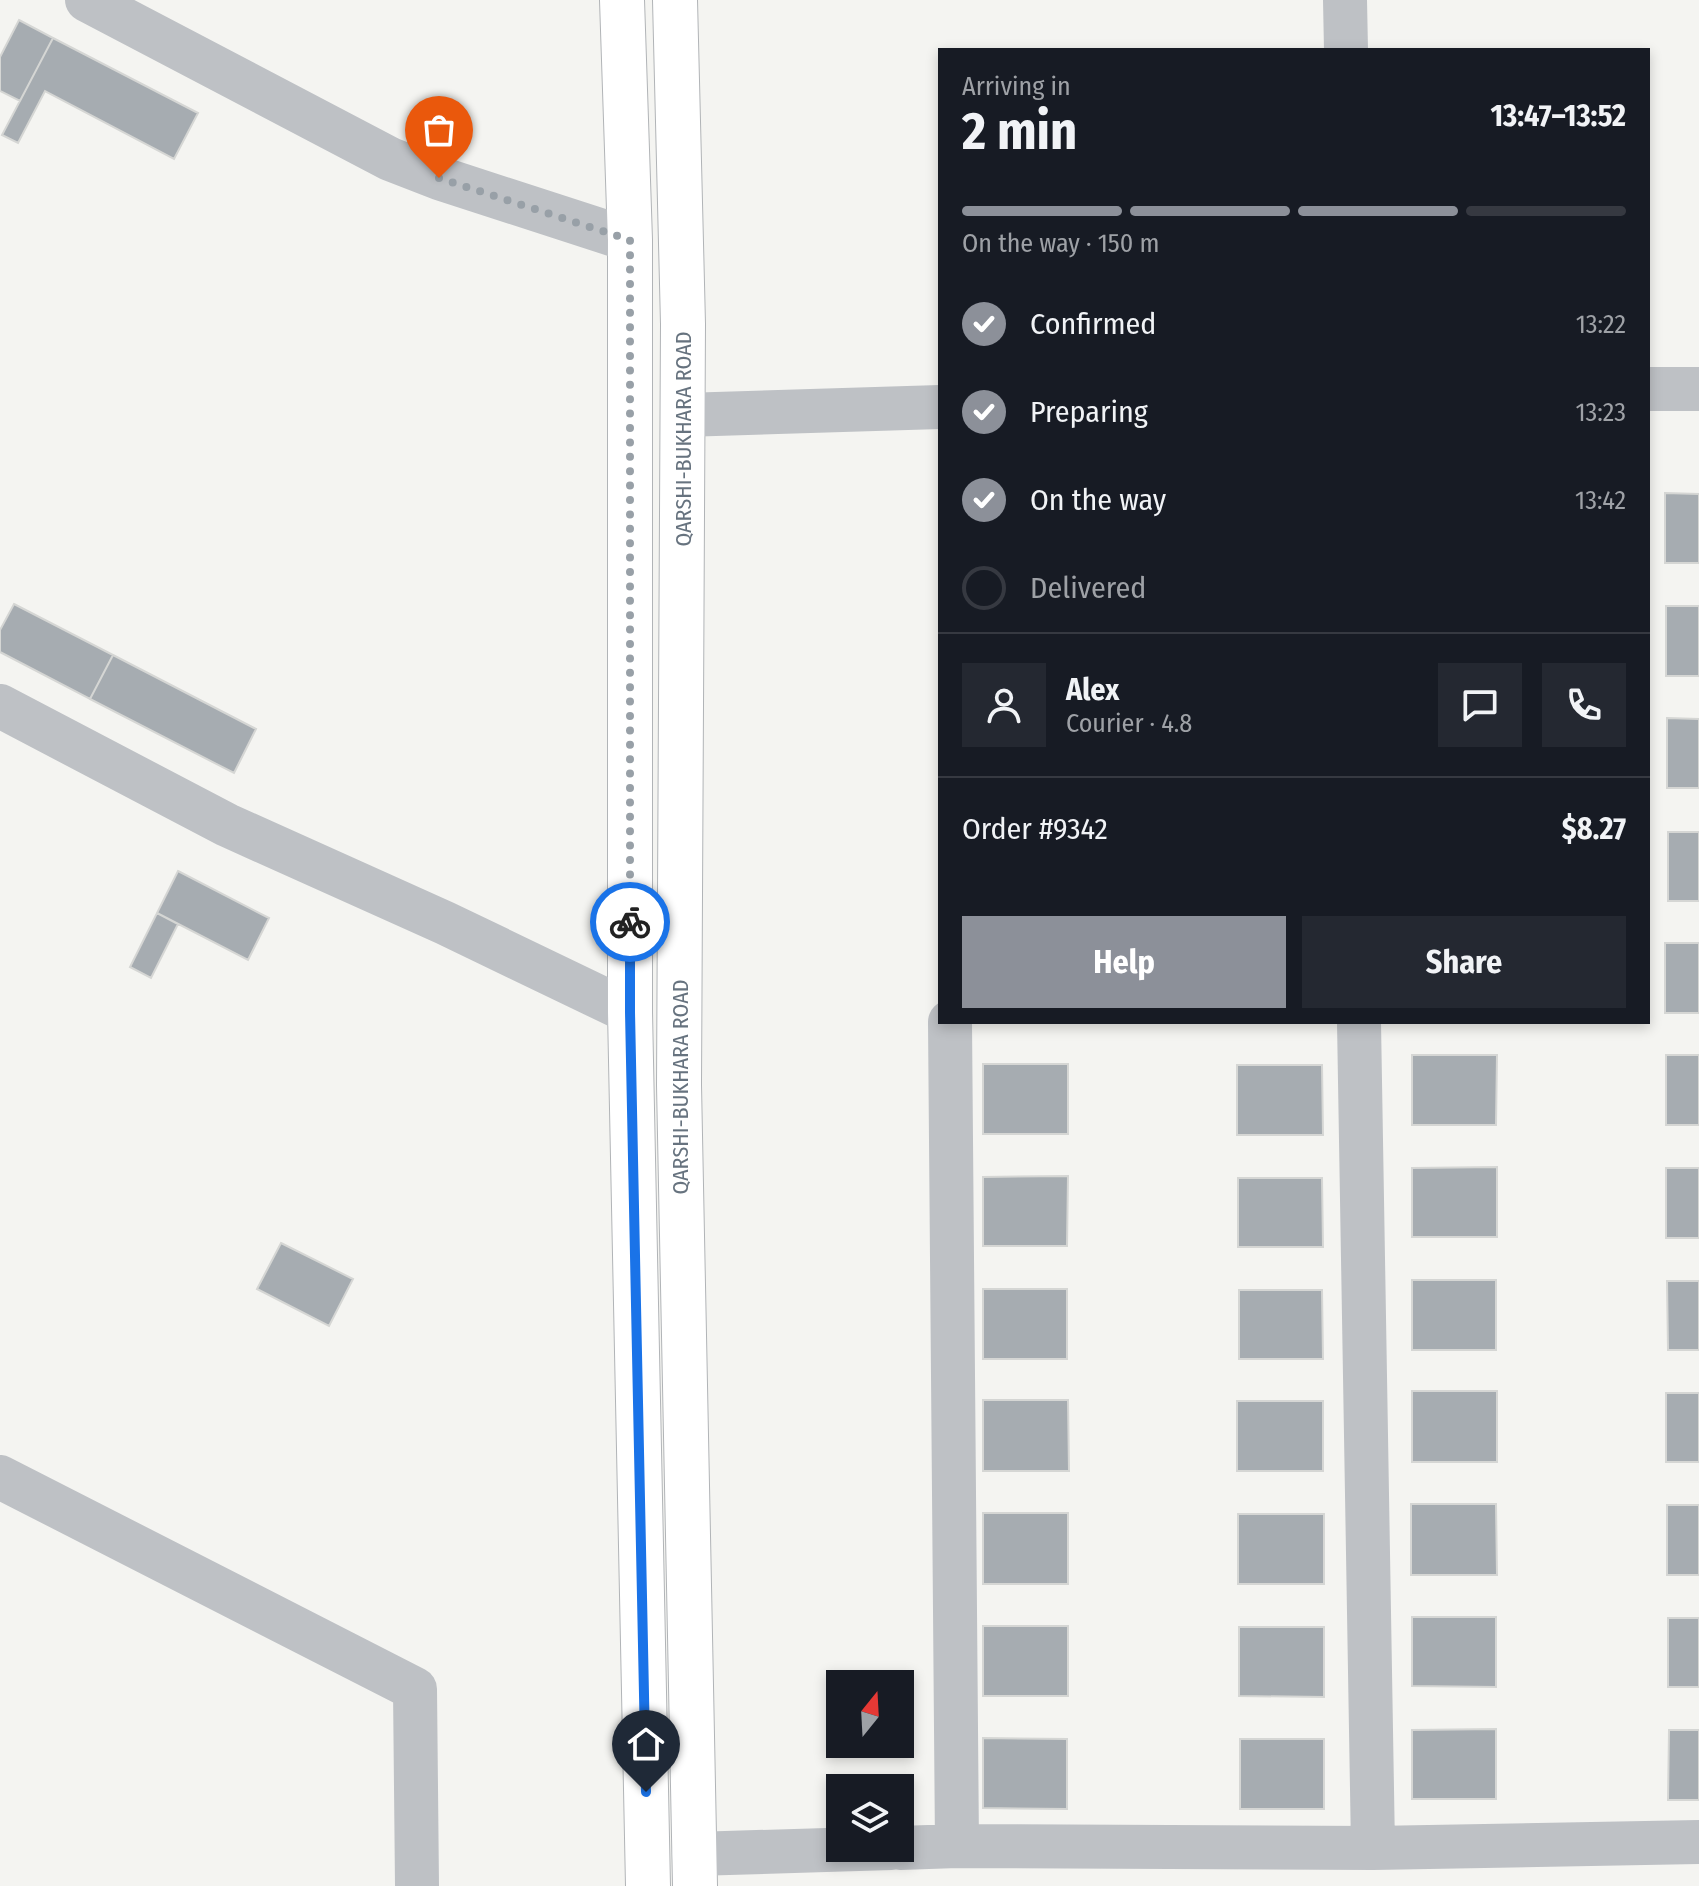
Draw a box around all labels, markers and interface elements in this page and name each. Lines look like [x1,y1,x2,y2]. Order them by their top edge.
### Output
text: Arriving in [962,71,1071,102]
pin [405,96,473,178]
text: 13:47–13:52 [1490,98,1626,134]
text: 2 min [962,100,1077,163]
icon: bag [417,108,461,152]
text: On the way · 150 m [962,228,1159,259]
icon: check [962,302,1006,346]
text: Confirmed [1030,306,1156,342]
text: 13:22 [1576,309,1626,340]
street label: QARSHI-BUKHARA ROAD [670,331,697,547]
icon: check [962,390,1006,434]
text: Preparing [1030,394,1148,430]
text: 13:23 [1575,397,1626,428]
icon: check [962,478,1006,522]
text: On the way [1030,482,1166,518]
text: 13:42 [1575,485,1626,516]
text: Delivered [1030,570,1146,606]
button: person [962,663,1046,747]
button: chat [1438,663,1522,747]
button: phone [1542,663,1626,747]
text: Alex [1066,672,1119,708]
text: Courier · 4.8 [1066,708,1192,739]
text: Order #9342 [962,811,1108,847]
text: $8.27 [1562,811,1626,847]
courier [590,882,670,962]
icon: bike [608,900,652,944]
button: Help [962,916,1286,1008]
button: Share [1302,916,1626,1008]
street label: QARSHI-BUKHARA ROAD [667,979,694,1195]
north arrow [826,1670,914,1758]
map controls [826,1670,914,1862]
pin [612,1710,680,1792]
icon: home [624,1722,668,1766]
button: layers [826,1774,914,1862]

